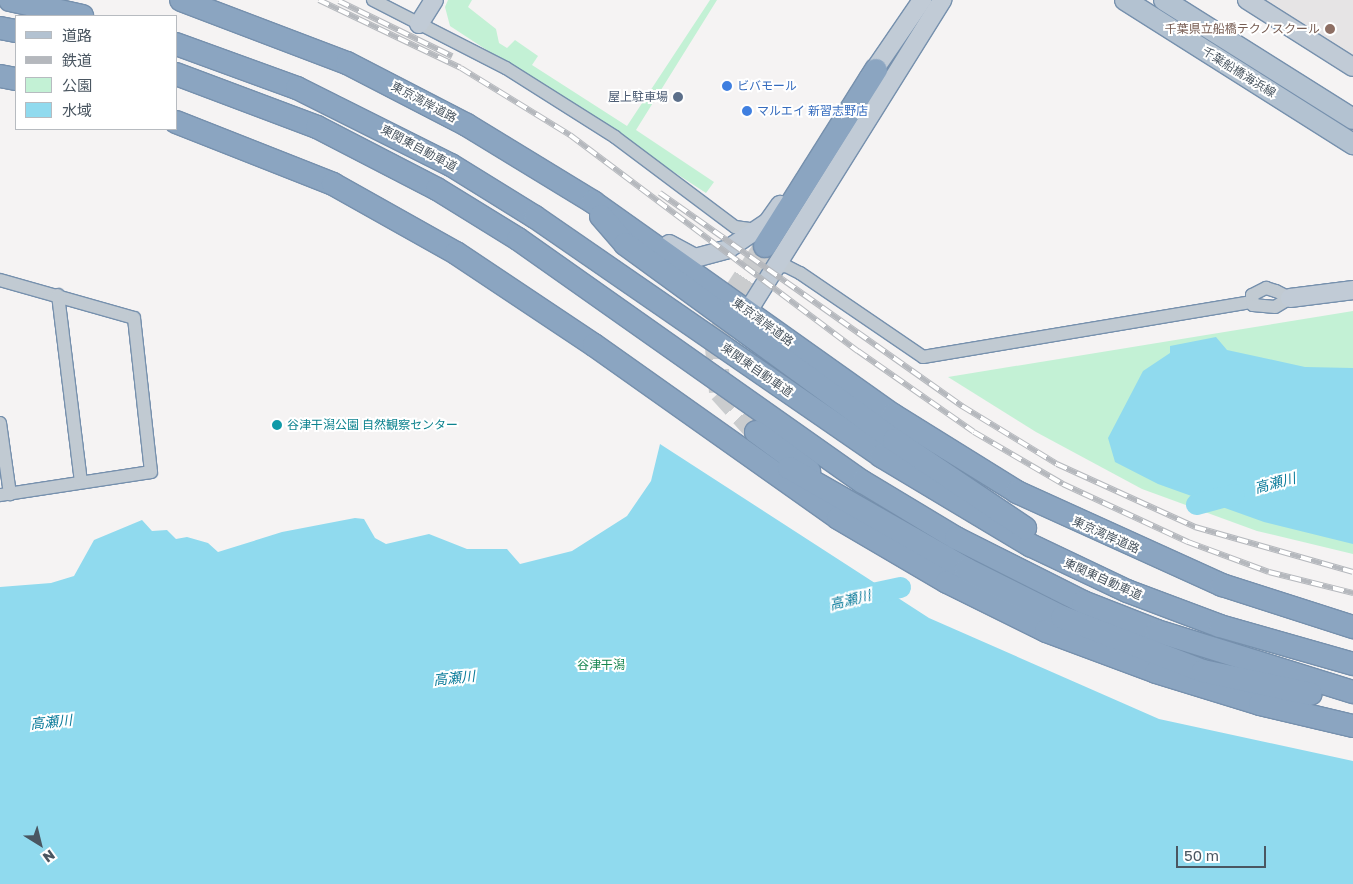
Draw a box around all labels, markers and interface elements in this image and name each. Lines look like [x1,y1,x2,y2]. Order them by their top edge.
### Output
legend [15,15,178,130]
place label: 千葉県立船橋テクノスクール [1164,22,1320,36]
marker: 千葉県立船橋テクノスクール [1324,23,1336,35]
text: 道路 [62,26,92,44]
street label: 千葉船橋海浜線 [1200,44,1278,100]
text: 鉄道 [62,51,92,69]
text: 公園 [62,76,92,94]
street label: 東京湾岸道路 [389,79,459,125]
place label: ビバモール [737,79,797,93]
marker: ビバモール [721,80,733,92]
place label: 屋上駐車場 [608,90,668,104]
marker: 屋上駐車場 [672,91,684,103]
text: 水域 [62,101,92,119]
place label: マルエイ 新習志野店 [757,104,868,118]
marker: マルエイ 新習志野店 [741,105,753,117]
street label: 東関東自動車道 [379,122,459,174]
street label: 東京湾岸道路 [730,295,796,349]
street label: 東関東自動車道 [718,340,796,400]
place label: 谷津干潟公園 自然観察センター [287,418,458,432]
marker: 谷津干潟公園 自然観察センター [271,419,283,431]
water label: 高瀬川 [1253,469,1297,497]
street label: 東京湾岸道路 [1070,514,1142,556]
street label: 東関東自動車道 [1062,555,1144,603]
water label: 高瀬川 [828,587,872,613]
park label: 谷津干潟 [577,658,625,672]
water label: 高瀬川 [432,667,476,689]
water label: 高瀬川 [29,711,73,733]
north arrow [15,819,65,869]
scale bar [1178,836,1268,868]
text: 50 m [1184,846,1219,864]
text: N [40,847,58,867]

